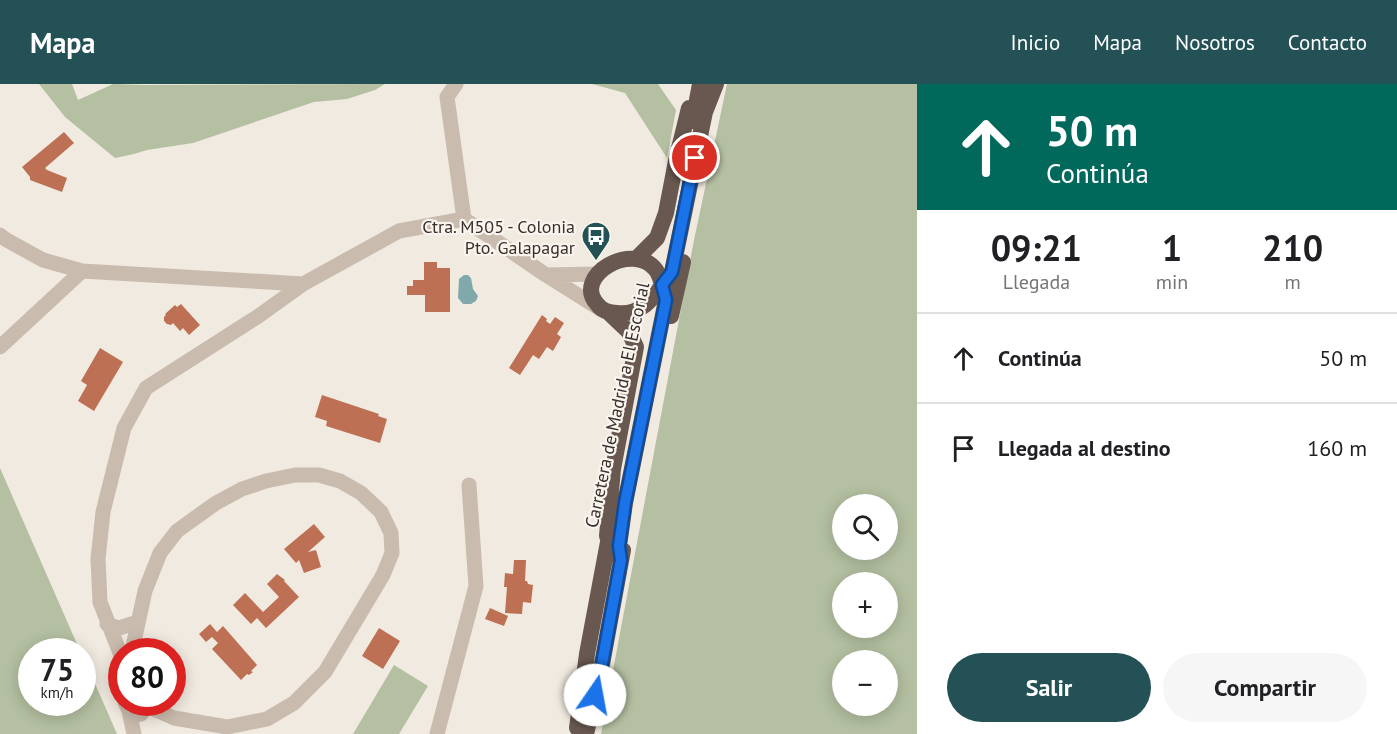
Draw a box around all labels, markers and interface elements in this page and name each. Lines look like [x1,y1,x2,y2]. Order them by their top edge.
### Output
text: Mapa [30,24,95,61]
text: Inicio [1011,29,1060,56]
text: Mapa [1093,29,1142,56]
text: Nosotros [1175,29,1255,56]
text: Contacto [1288,29,1367,56]
text: 50 m [1046,103,1138,158]
icon: ahead [947,108,1025,186]
pin [669,132,720,183]
icon: arrive [678,141,711,174]
text: Continúa [1046,156,1149,190]
place label: Ctra. M505 - Colonia Pto. Galapagar [422,215,575,259]
bus stop icon: Ctra. M505 - Colonia Pto. Galapagar [580,220,612,262]
text: 09:21 [991,224,1082,271]
text: 1 [1162,224,1182,271]
text: 210 [1262,224,1323,271]
text: Llegada [1003,269,1070,295]
text: min [1156,269,1188,295]
text: m [1285,269,1301,295]
street label: Carretera de Madrid a El Escorial [580,279,654,530]
icon: ahead [947,342,980,375]
text: Continúa [998,344,1082,372]
text: 50 m [1319,344,1367,372]
icon: arrive [947,432,980,465]
text: Llegada al destino [998,434,1171,462]
text: 160 m [1307,434,1367,462]
map controls [832,494,898,716]
button: search [832,494,898,560]
button: + [832,572,898,638]
speed limit sign: 80 [108,638,186,716]
text: 75 [40,650,74,689]
button: − [832,650,898,716]
button: Salir [947,653,1151,722]
button: Compartir [1163,653,1367,722]
position arrow [563,663,627,727]
text: km/h [41,683,73,702]

